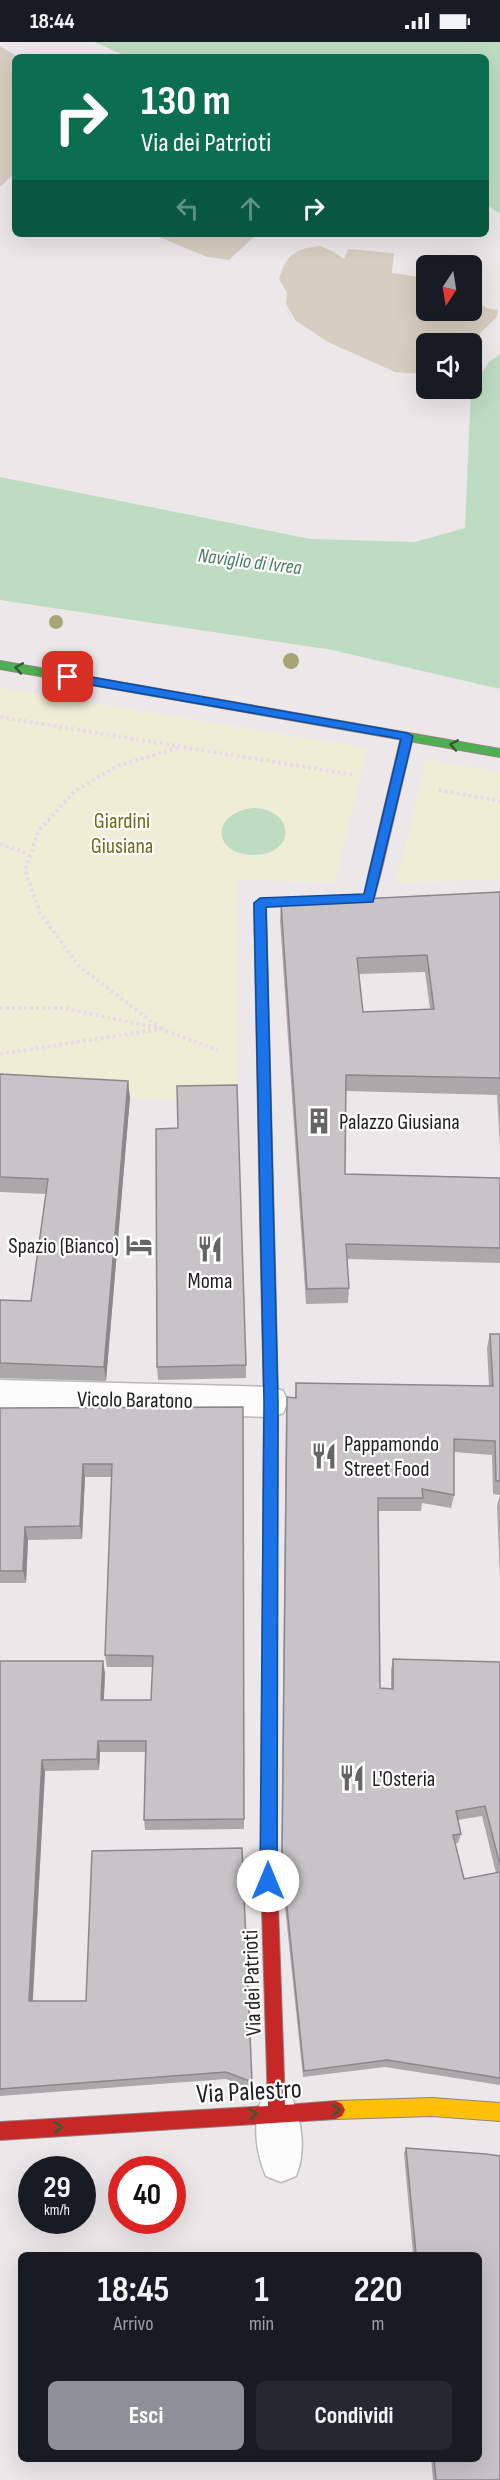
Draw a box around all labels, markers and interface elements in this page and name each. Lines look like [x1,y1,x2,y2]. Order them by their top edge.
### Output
text: 18:44 [30,8,74,35]
text: 130 m [141,76,231,127]
icon: right [42,78,120,156]
text: Via dei Patrioti [141,127,271,159]
icon: left [171,192,204,225]
icon: ahead [234,192,267,225]
icon: right [297,192,330,225]
north arrow [416,255,482,321]
map controls [416,255,482,399]
button: sound [416,333,482,399]
water label: Naviglio di Ivrea [197,544,303,580]
pin [42,651,93,702]
icon: arrive [51,660,84,693]
one-way arrow [14,663,24,675]
one-way arrow [449,739,459,752]
park label: Giardini Giusiana [91,808,153,860]
building icon: Palazzo Giusiana [304,1106,334,1136]
place label: Palazzo Giusiana [339,1109,460,1136]
hotel icon: Spazio (Bianco) [124,1230,154,1260]
place label: Spazio (Bianco) [8,1233,119,1260]
restaurant icon: Moma [195,1234,225,1264]
place label: Moma [188,1268,232,1295]
street label: Vicolo Baratono [77,1386,193,1415]
place label: Pappamondo Street Food [344,1431,439,1483]
restaurant icon: Pappamondo Street Food [309,1441,339,1471]
restaurant icon: L'Osteria [337,1763,367,1793]
place label: L'Osteria [372,1766,435,1793]
position arrow [236,1849,300,1913]
street label: Via dei Patrioti [237,1929,268,2036]
street label: Via Palestro [195,2073,303,2111]
one-way arrow [331,2104,340,2117]
one-way arrow [248,2108,257,2121]
one-way arrow [54,2121,63,2134]
speed limit sign: 40 [108,2156,186,2234]
text: 29 [43,2170,71,2206]
text: km/h [44,2201,70,2220]
text: 18:45 [98,2269,169,2312]
text: 1 [254,2269,269,2312]
text: 220 [354,2269,402,2312]
text: Arrivo [113,2312,153,2336]
text: min [249,2312,274,2336]
text: m [372,2312,384,2336]
button: Esci [48,2381,244,2450]
button: Condividi [256,2381,452,2450]

